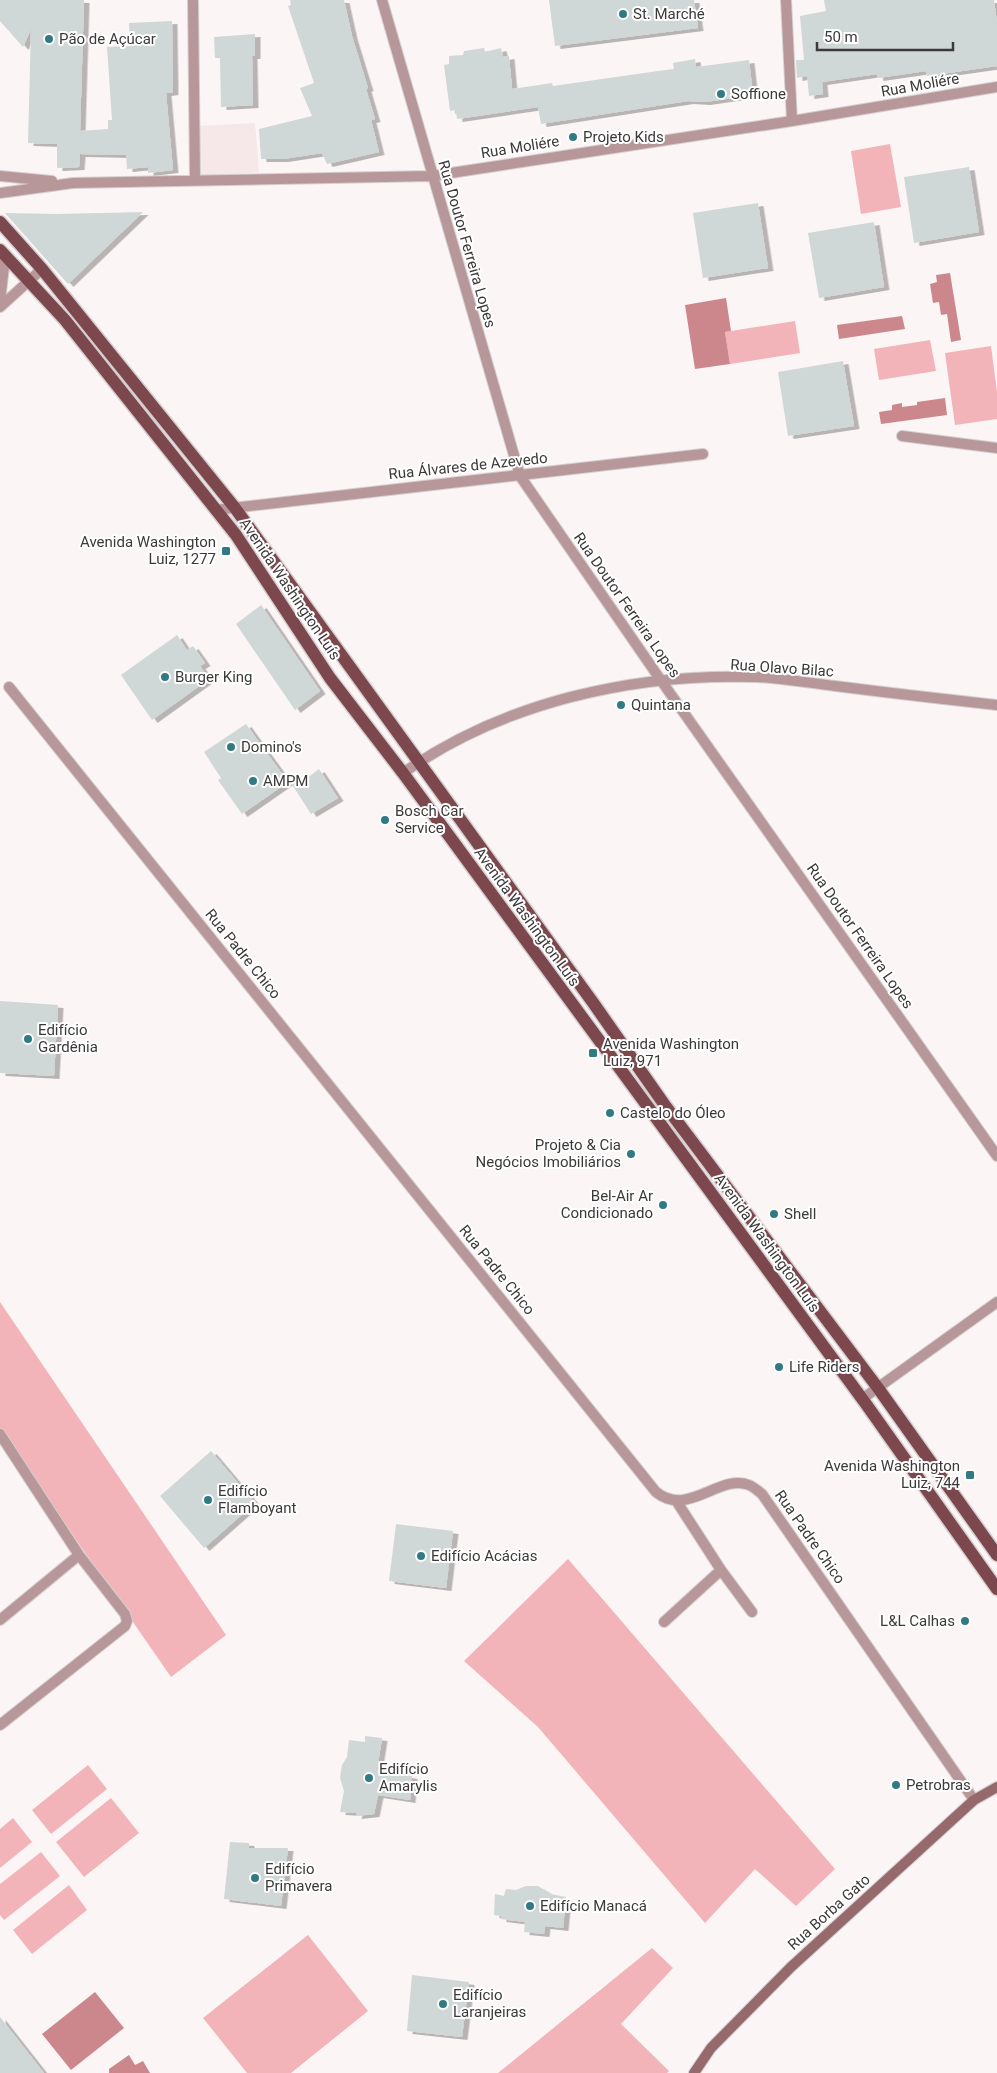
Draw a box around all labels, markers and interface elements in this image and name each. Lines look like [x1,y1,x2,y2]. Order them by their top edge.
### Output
place label: St. Marché [633,5,705,23]
marker: St. Marché [617,8,629,20]
scale bar [817,20,953,52]
text: 50 m [824,28,858,46]
place label: Pão de Açúcar [59,30,156,48]
marker: Pão de Açúcar [43,33,55,45]
street label: Rua Moliére [879,69,961,101]
place label: Soffione [731,85,786,103]
marker: Soffione [715,88,727,100]
place label: Projeto Kids [583,128,664,146]
marker: Projeto Kids [567,131,579,143]
street label: Rua Moliére [479,132,561,162]
street label: Rua Doutor Ferreira Lopes [434,158,500,330]
street label: Rua Álvares de Azevedo [388,449,548,483]
street label: Avenida Washington Luís [236,515,344,663]
street label: Rua Doutor Ferreira Lopes [570,529,684,681]
place label: Avenida Washington Luiz, 1277 [80,533,216,568]
marker: Avenida Washington Luiz, 1277 [220,545,232,557]
street label: Rua Olavo Bilac [730,655,834,681]
place label: Burger King [175,668,253,686]
marker: Burger King [159,671,171,683]
place label: Quintana [631,696,691,714]
marker: Quintana [615,699,627,711]
place label: Domino's [241,738,302,756]
marker: Domino's [225,741,237,753]
place label: AMPM [263,772,308,790]
marker: AMPM [247,775,259,787]
place label: Bosch Car Service [395,802,463,837]
marker: Bosch Car Service [379,814,391,826]
street label: Avenida Washington Luís [471,844,583,990]
street label: Rua Doutor Ferreira Lopes [803,860,917,1012]
street label: Rua Padre Chico [201,906,285,1002]
place label: Edifício Gardênia [38,1021,98,1056]
marker: Edifício Gardênia [22,1033,34,1045]
place label: Avenida Washington Luiz, 971 [603,1035,739,1070]
marker: Avenida Washington Luiz, 971 [587,1047,599,1059]
place label: Castelo do Óleo [620,1104,726,1122]
marker: Castelo do Óleo [604,1107,616,1119]
place label: Projeto & Cia Negócios Imobiliários [476,1136,621,1171]
marker: Projeto & Cia Negócios Imobiliários [625,1148,637,1160]
street label: Avenida Washington Luís [711,1170,823,1316]
place label: Bel-Air Ar Condicionado [561,1187,653,1222]
marker: Bel-Air Ar Condicionado [657,1199,669,1211]
place label: Shell [784,1205,816,1223]
marker: Shell [768,1208,780,1220]
street label: Rua Padre Chico [455,1222,539,1318]
place label: Life Riders [789,1358,860,1376]
marker: Life Riders [773,1361,785,1373]
place label: Avenida Washington Luiz, 744 [824,1457,961,1492]
marker: Avenida Washington Luiz, 744 [964,1469,976,1481]
place label: Edifício Flamboyant [218,1482,297,1517]
street label: Rua Padre Chico [771,1487,849,1587]
marker: Edifício Flamboyant [202,1494,214,1506]
place label: Edifício Acácias [431,1547,537,1565]
marker: Edifício Acácias [415,1550,427,1562]
place label: L&L Calhas [880,1612,955,1630]
marker: L&L Calhas [959,1615,971,1627]
place label: Edifício Amarylis [379,1760,437,1795]
marker: Edifício Amarylis [363,1772,375,1784]
place label: Petrobras [906,1776,971,1794]
marker: Petrobras [890,1779,902,1791]
place label: Edifício Primavera [265,1860,332,1895]
street label: Rua Borba Gato [784,1870,874,1954]
marker: Edifício Primavera [249,1872,261,1884]
place label: Edifício Manacá [540,1897,647,1915]
marker: Edifício Manacá [524,1900,536,1912]
place label: Edifício Laranjeiras [453,1986,526,2021]
marker: Edifício Laranjeiras [437,1998,449,2010]

